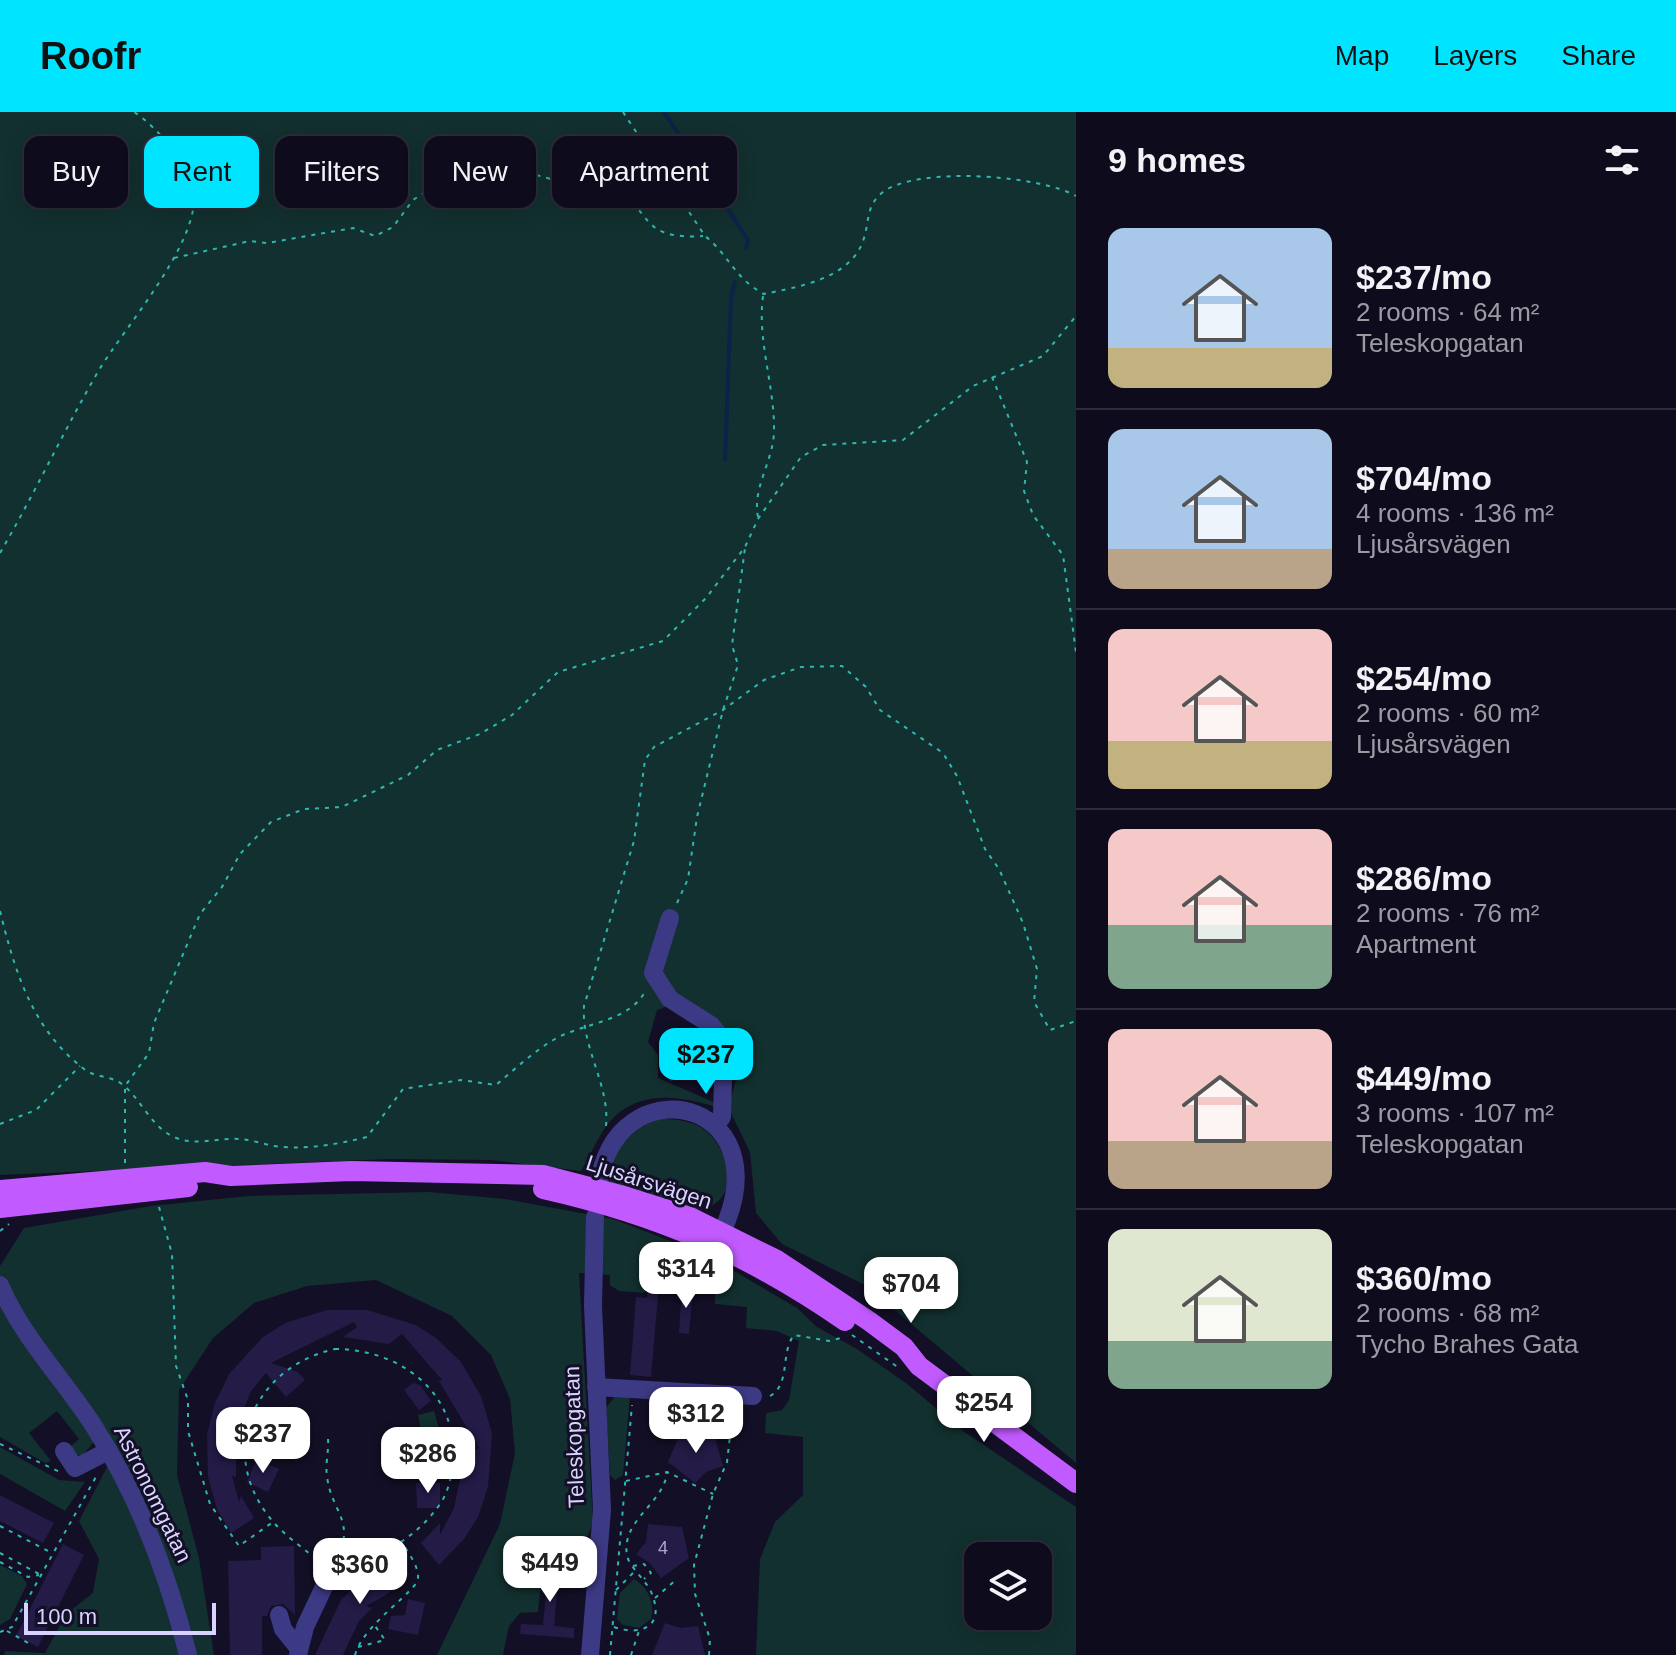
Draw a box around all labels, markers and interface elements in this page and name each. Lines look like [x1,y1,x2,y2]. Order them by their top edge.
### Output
text: Roofr [40,35,141,77]
text: Map [1335,40,1389,71]
text: Layers [1433,40,1517,71]
text: Share [1561,40,1636,71]
chip: Buy [24,136,128,208]
chip: Rent [144,136,259,208]
chip: Filters [275,136,408,208]
chip: New [424,136,536,208]
chip: Apartment [552,136,737,208]
icon: filters [1600,138,1644,182]
text: 9 homes [1108,141,1246,179]
text: $237/mo [1356,258,1492,296]
icon: home [1172,260,1268,356]
text: 2 rooms · 64 m² [1356,297,1540,327]
text: Teleskopgatan [1356,328,1524,358]
text: $704/mo [1356,459,1492,497]
icon: home [1172,461,1268,557]
text: 4 rooms · 136 m² [1356,498,1554,528]
text: Ljusårsvägen [1356,529,1511,559]
text: $254/mo [1356,659,1492,697]
icon: home [1172,661,1268,757]
text: 2 rooms · 60 m² [1356,698,1540,728]
text: Ljusårsvägen [1356,729,1511,759]
text: $286/mo [1356,859,1492,897]
icon: home [1172,861,1268,957]
text: 2 rooms · 76 m² [1356,898,1540,928]
text: Apartment [1356,929,1476,959]
pin: $237 [659,1028,753,1096]
text: $237 [677,1039,735,1069]
text: $449/mo [1356,1059,1492,1097]
icon: home [1172,1061,1268,1157]
text: 3 rooms · 107 m² [1356,1098,1554,1128]
text: Teleskopgatan [1356,1129,1524,1159]
street label: Ljusårsvägen [583,1150,715,1214]
pin: $314 [639,1242,733,1310]
text: $314 [657,1253,715,1283]
pin: $704 [864,1257,958,1325]
text: $360/mo [1356,1259,1492,1297]
icon: home [1172,1261,1268,1357]
text: $704 [882,1268,940,1298]
text: 2 rooms · 68 m² [1356,1298,1540,1328]
text: Tycho Brahes Gata [1356,1329,1579,1359]
street label: Teleskopgatan [559,1366,589,1508]
pin: $254 [937,1376,1031,1444]
pin: $312 [649,1387,743,1455]
text: $254 [955,1387,1013,1417]
text: $312 [667,1398,725,1428]
pin: $237 [216,1407,310,1475]
text: $237 [234,1418,292,1448]
street label: Astronomgatan [109,1421,197,1567]
pin: $286 [381,1427,475,1495]
text: $286 [399,1438,457,1468]
pin: $449 [503,1536,597,1604]
pin: $360 [313,1538,407,1606]
house number: 4 [658,1538,668,1558]
map controls [964,1542,1052,1630]
button: layers [964,1542,1052,1630]
text: $449 [521,1547,579,1577]
text: $360 [331,1549,389,1579]
scale bar [24,1599,216,1635]
text: 100 m [36,1604,97,1629]

